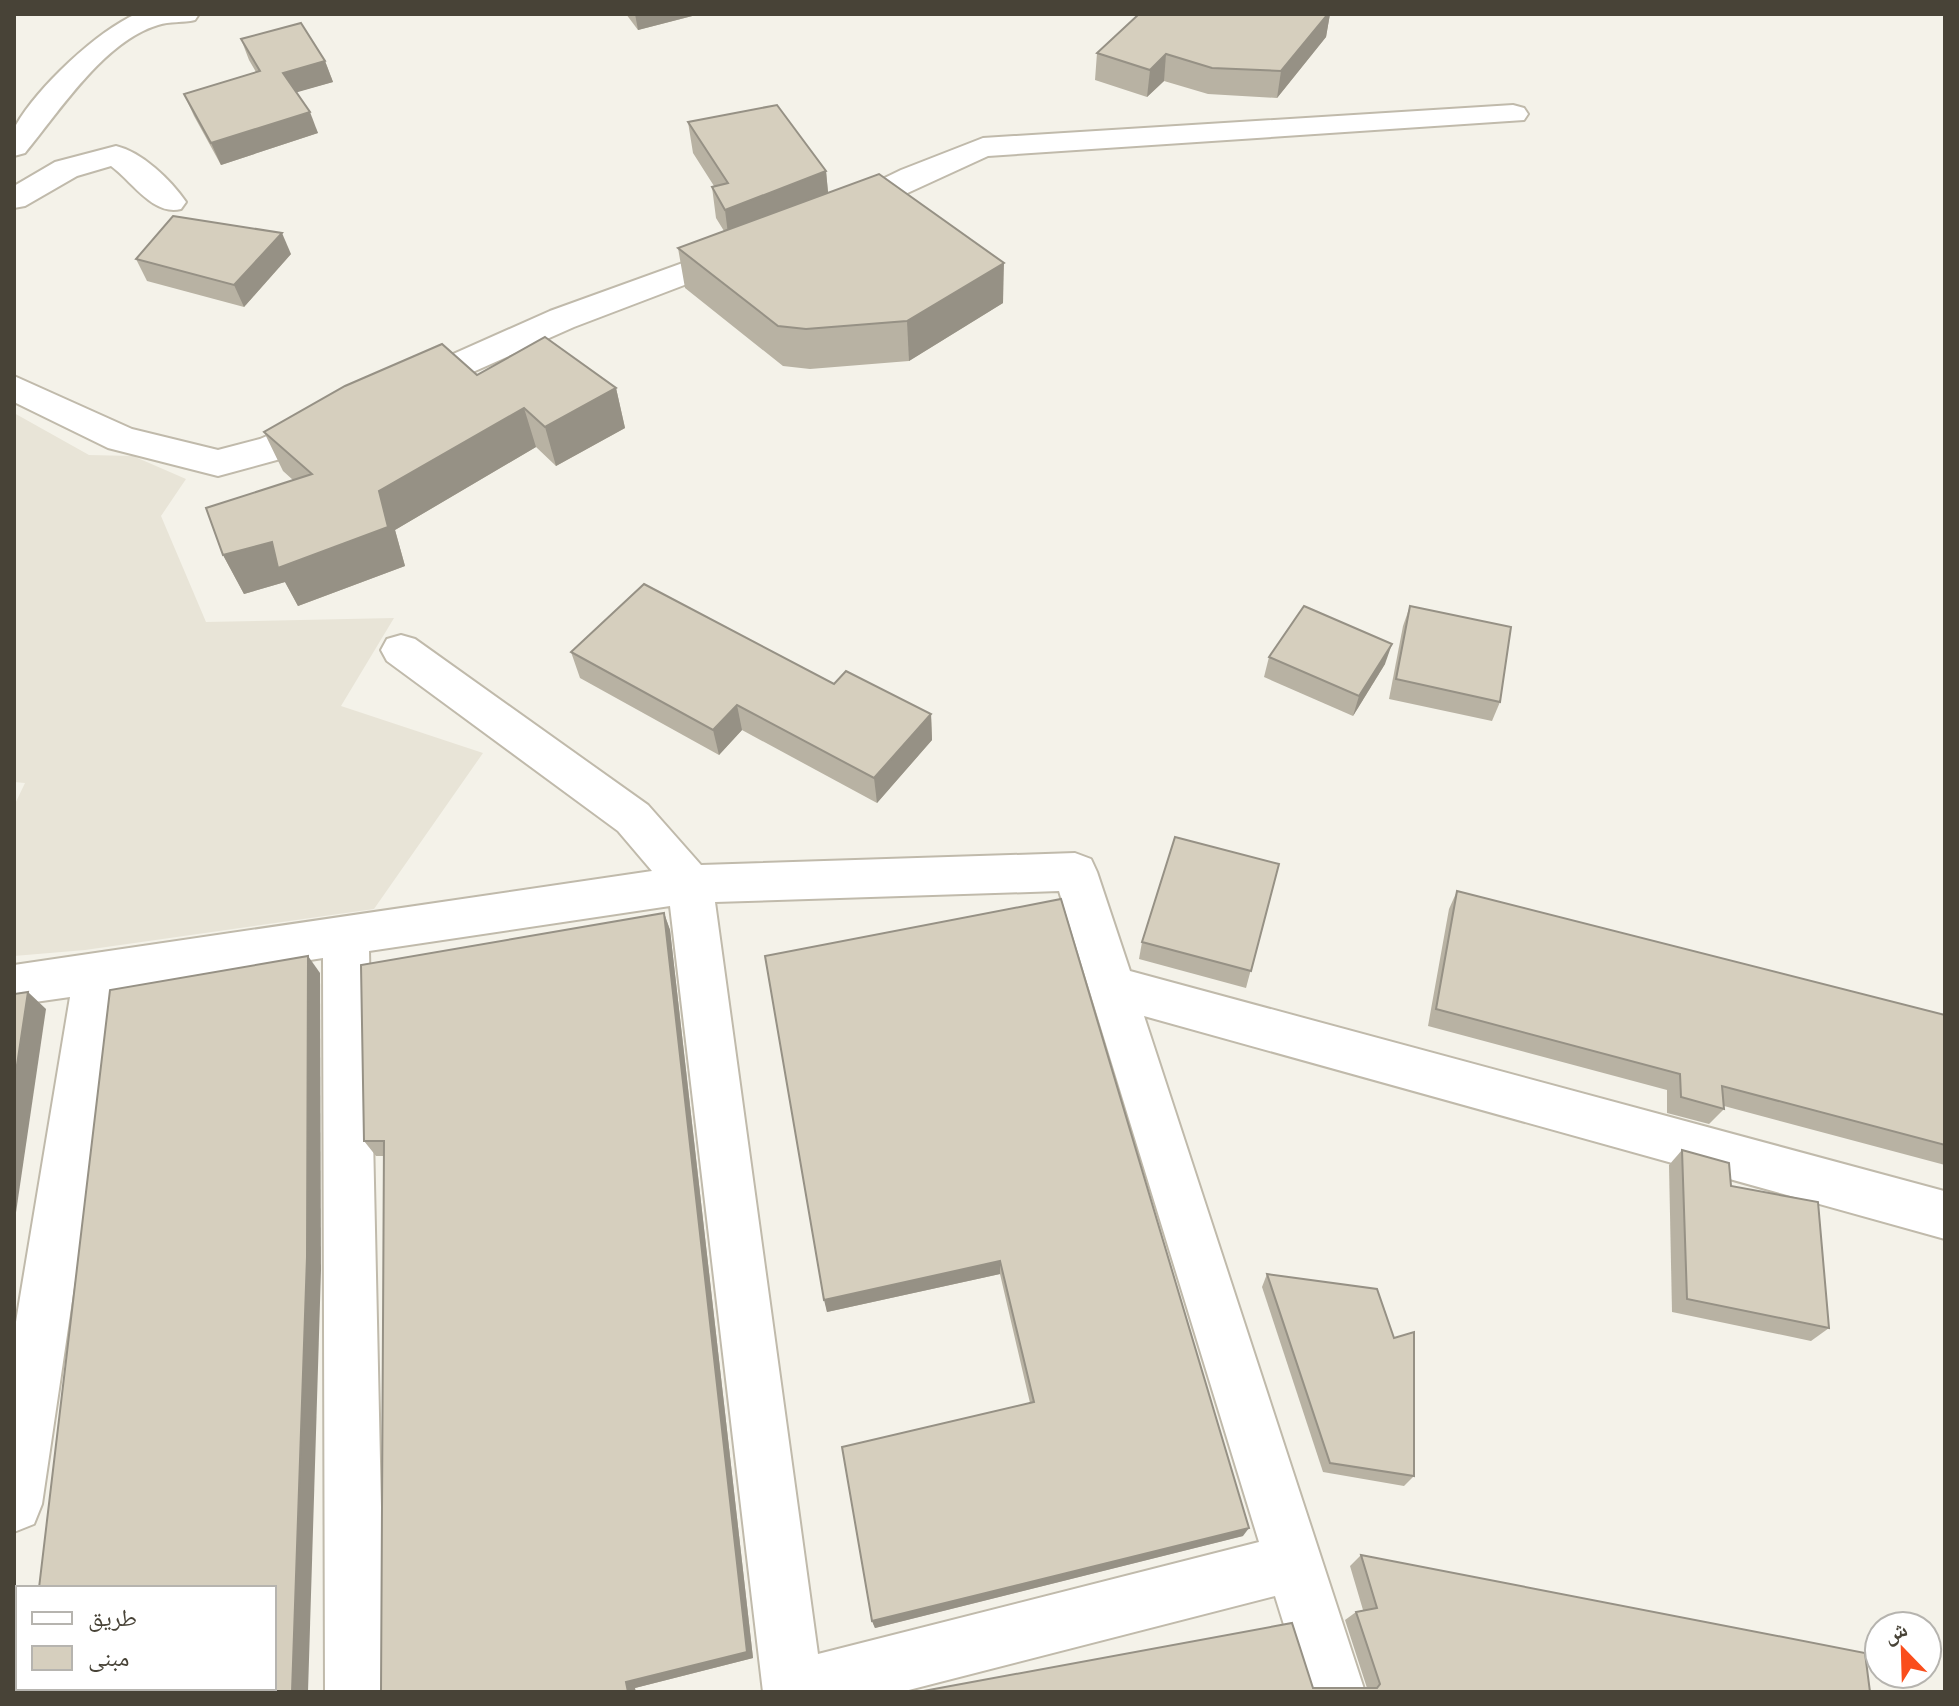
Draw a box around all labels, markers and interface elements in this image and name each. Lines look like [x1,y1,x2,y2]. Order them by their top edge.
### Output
legend [16,1586,276,1690]
text: طريق [88,1602,137,1633]
north arrow [1863,1610,1943,1690]
text: ش [1879,1614,1911,1649]
text: مبنى [88,1642,129,1673]

